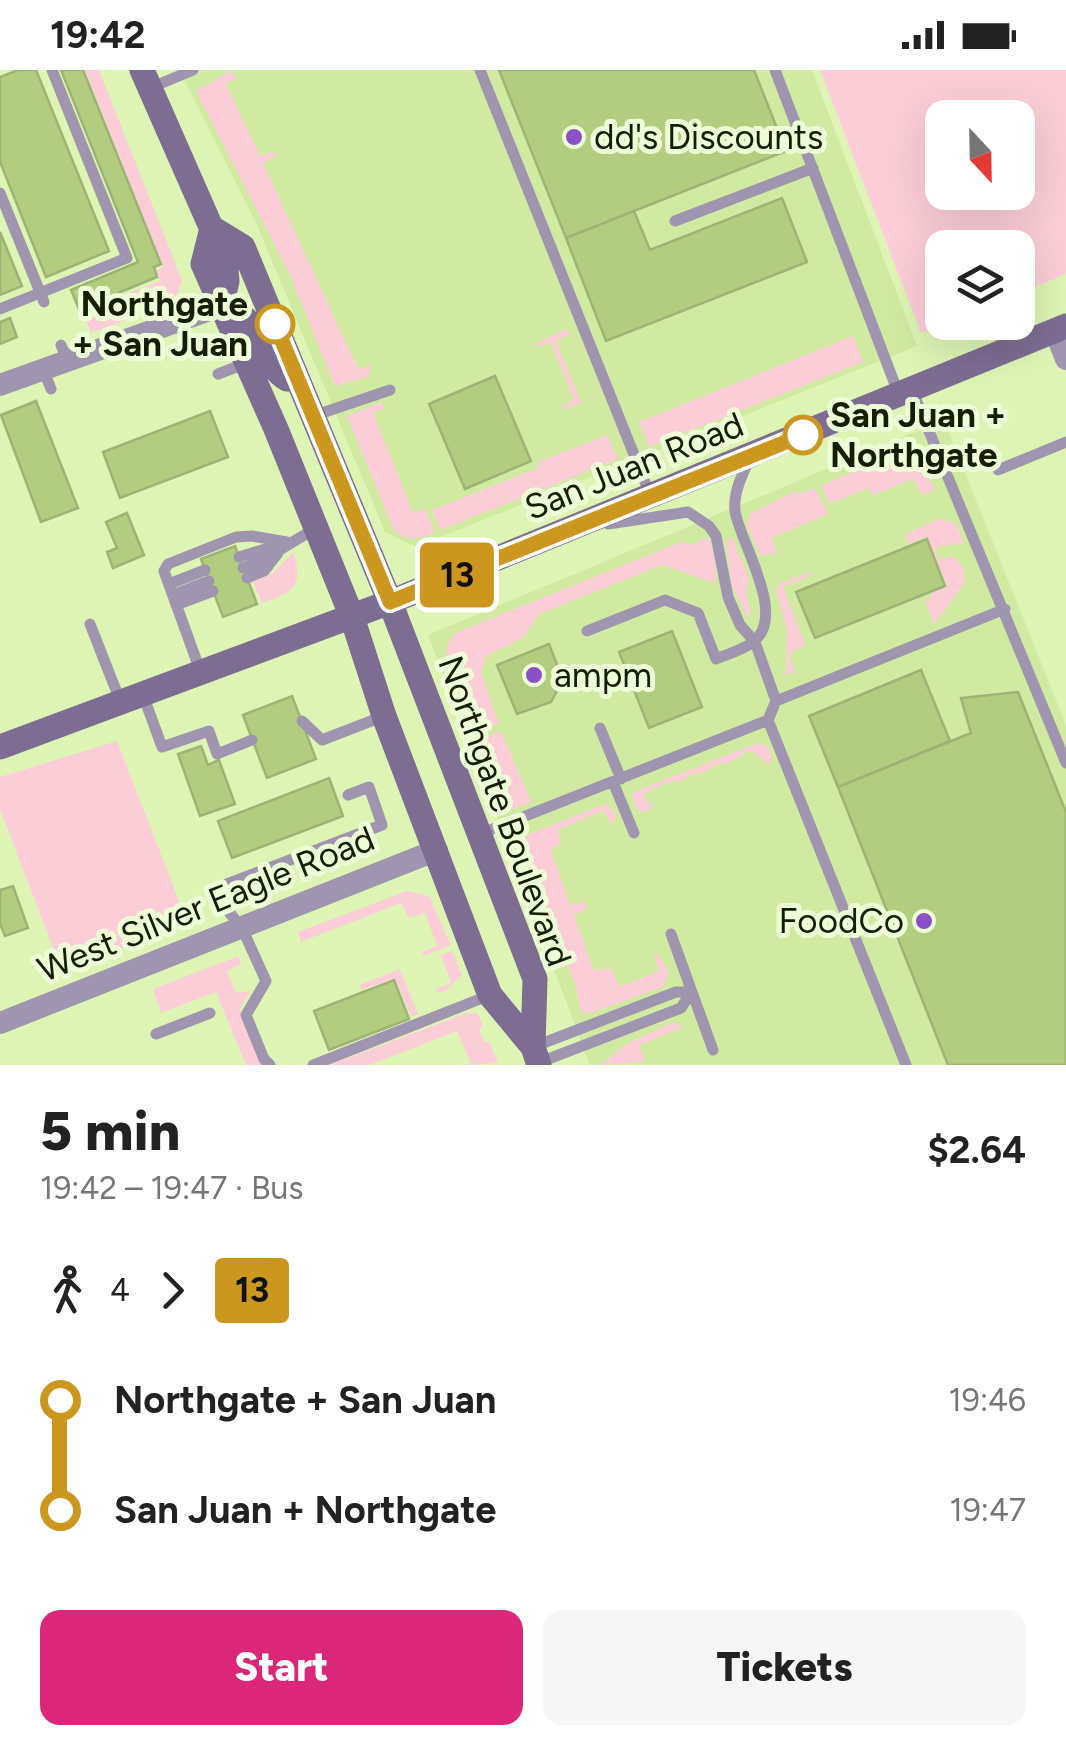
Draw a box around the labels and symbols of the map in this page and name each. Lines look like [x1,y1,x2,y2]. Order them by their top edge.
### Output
north arrow [925,100,1035,210]
place label: dd's Discounts [594,116,823,158]
marker: dd's Discounts [563,126,585,148]
place label: Northgate + San Juan [72,283,248,365]
marker: Northgate + San Juan [256,305,294,343]
place label: San Juan + Northgate [830,394,1006,476]
street label: San Juan Road [519,403,749,529]
marker: San Juan + Northgate [784,416,822,454]
line badge: 13 [412,542,502,608]
street label: Northgate Boulevard [429,650,581,972]
place label: ampm [554,654,652,696]
marker: ampm [523,664,545,686]
street label: West Silver Eagle Road [32,817,380,991]
place label: FoodCo [779,900,904,942]
marker: FoodCo [913,910,935,932]

